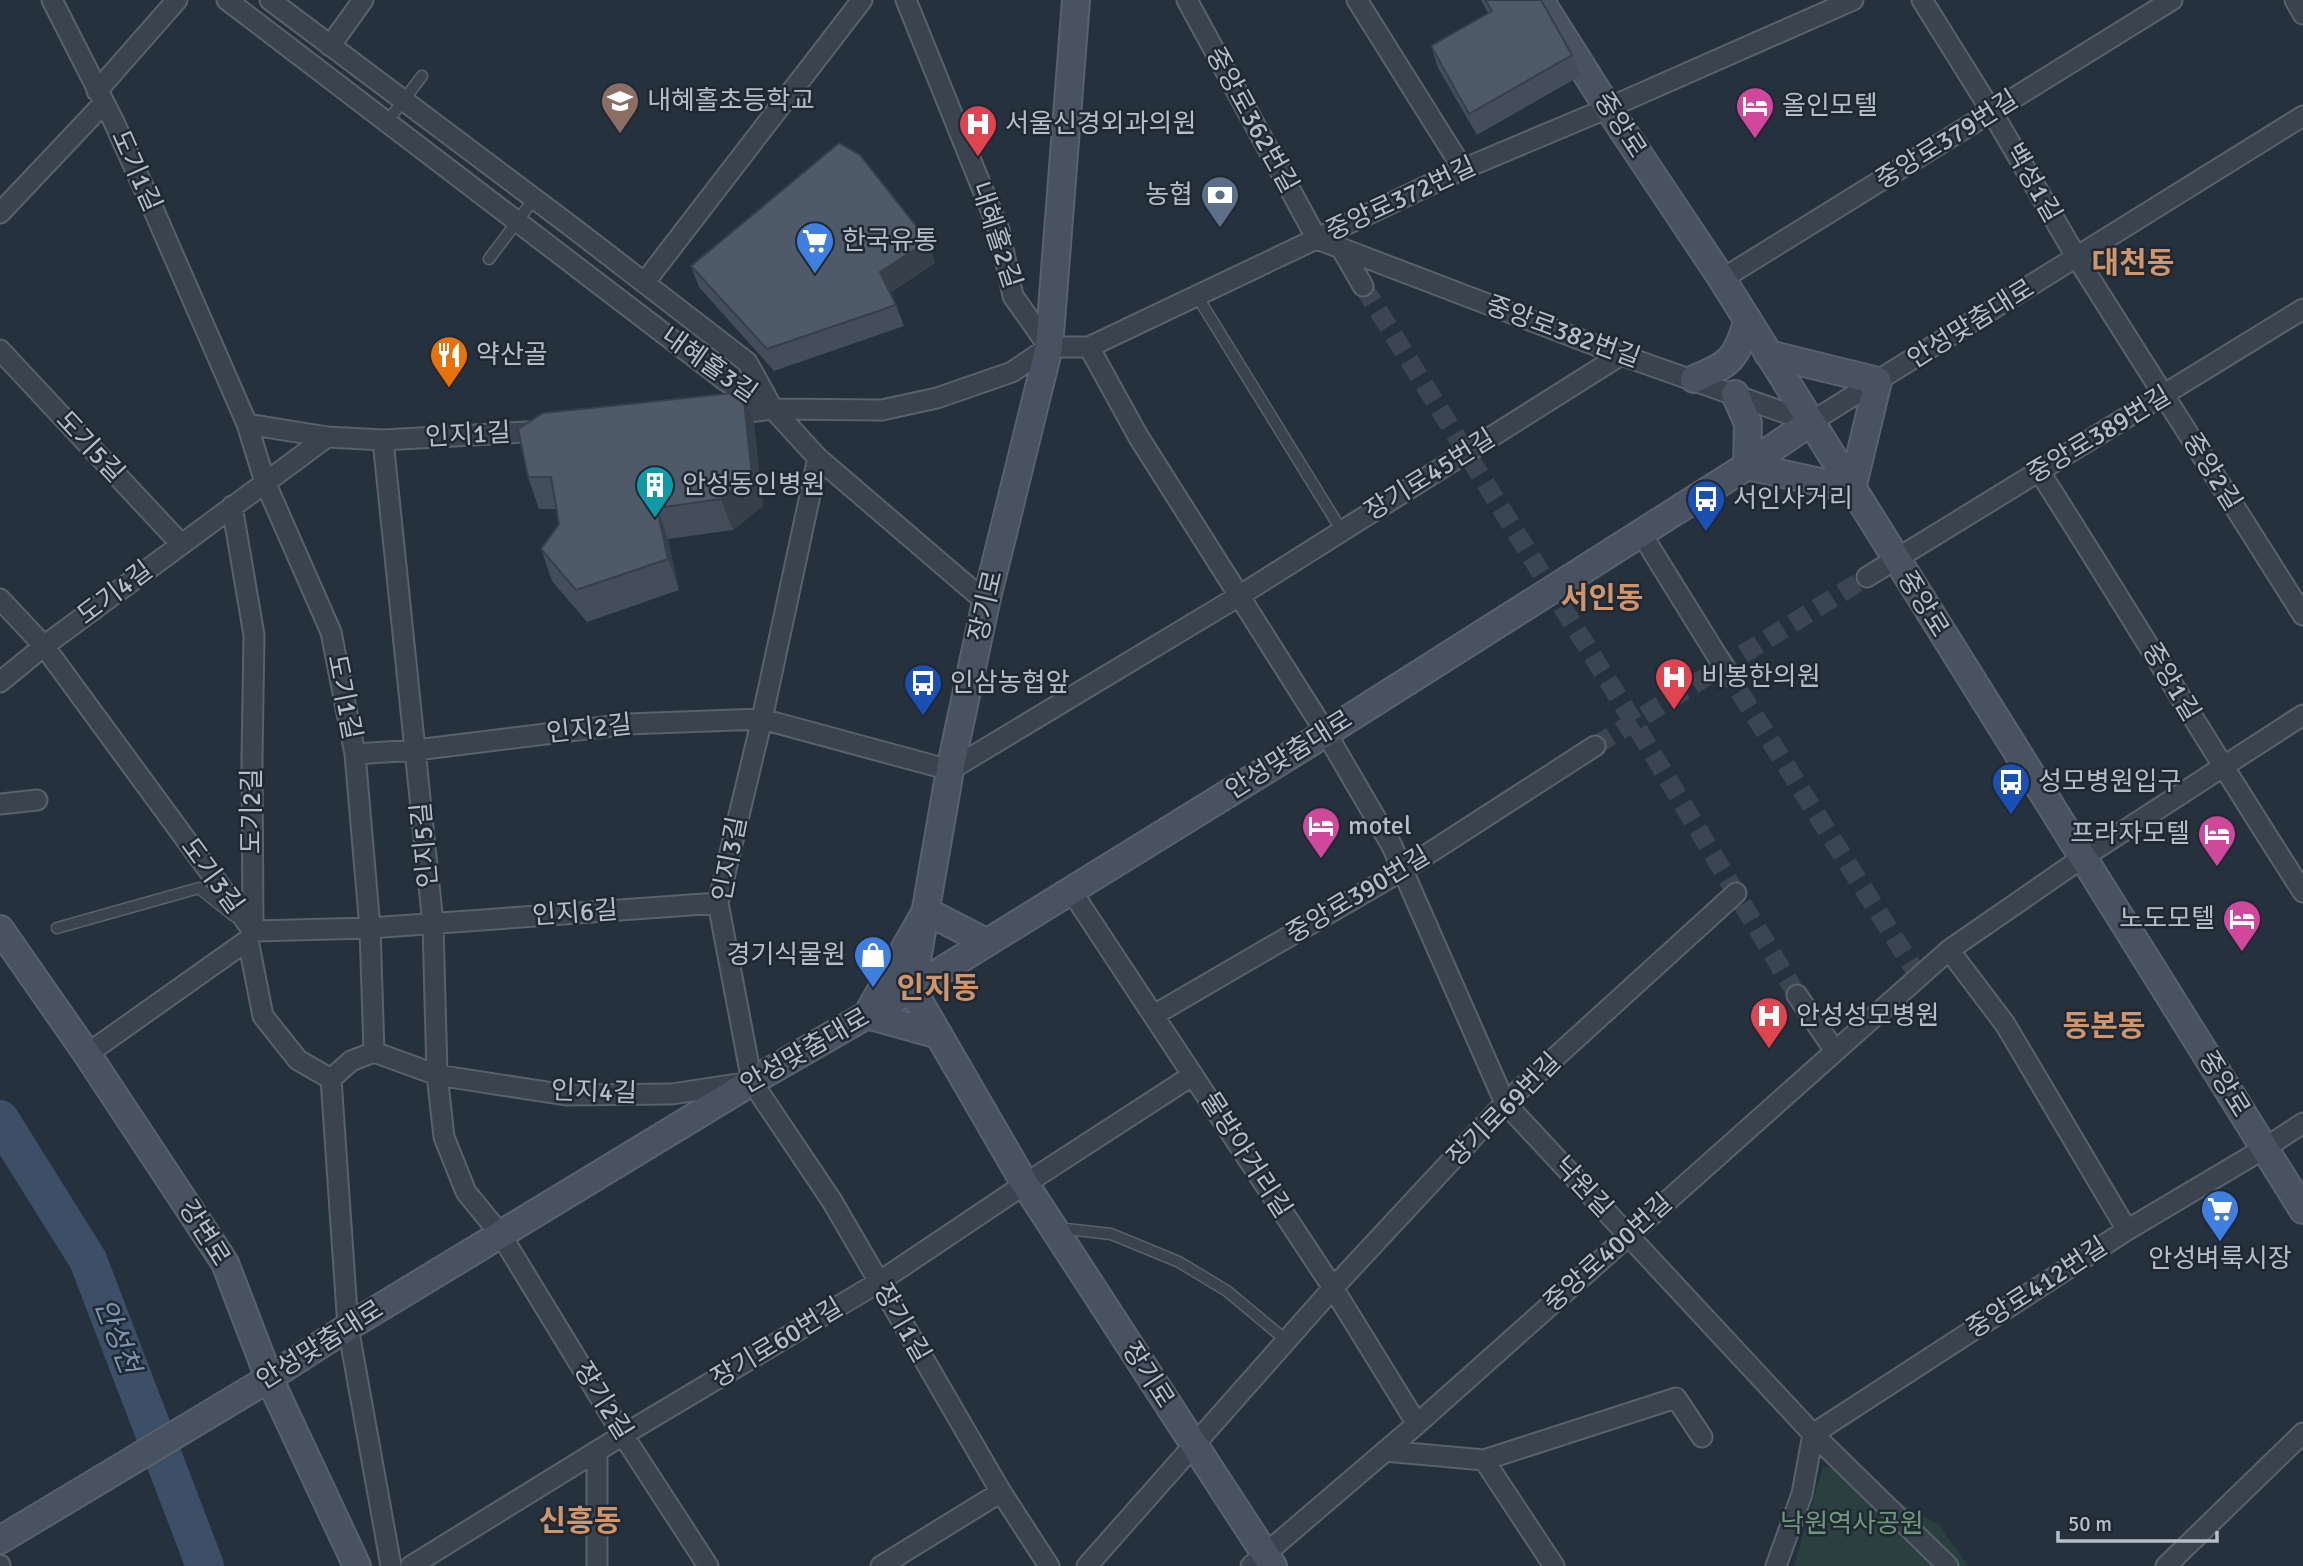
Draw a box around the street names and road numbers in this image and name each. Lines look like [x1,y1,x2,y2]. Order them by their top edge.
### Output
street label: 중앙로362번길 [1199,42,1305,198]
street label: 중앙로379번길 [1870,84,2024,196]
street label: 중앙로 [1587,86,1653,164]
street label: 도기1길 [104,125,168,217]
street label: 백성1길 [1998,138,2068,228]
street label: 중앙로372번길 [1321,150,1481,248]
street label: 내혜홀2길 [964,178,1028,292]
street label: 안성맞춤대로 [1902,272,2040,376]
street label: 중앙로382번길 [1482,289,1644,375]
street label: 내혜홀3길 [655,320,763,410]
street label: 중앙로389번길 [2021,380,2177,490]
street label: 도기5길 [49,405,131,489]
street label: 인지1길 [424,417,512,453]
street label: 장기로45번길 [1359,422,1501,528]
street label: 중앙2길 [2176,427,2248,517]
street label: 도기4길 [71,554,159,632]
street label: 중앙로 [1890,565,1956,643]
street label: 장기로 [962,567,1010,645]
street label: 중앙1길 [2135,637,2207,727]
street label: 도기1길 [320,652,368,742]
street label: 안성맞춤대로 [1220,703,1358,807]
street label: 인지2길 [545,709,633,749]
street label: 도기2길 [236,768,268,854]
street label: 인지5길 [405,801,445,889]
street label: 인지3길 [706,814,754,904]
street label: 도기3길 [174,832,250,920]
street label: 중앙로390번길 [1280,840,1436,950]
street label: 인지6길 [531,894,619,932]
street label: 안성맞춤대로 [735,1001,875,1101]
street label: 중앙로 [2191,1045,2257,1123]
street label: 장기로69번길 [1440,1046,1568,1174]
street label: 인지4길 [551,1075,637,1109]
street label: 물방아거리길 [1193,1086,1299,1224]
street label: 낙원길 [1547,1150,1619,1224]
street label: 중앙로400번길 [1537,1187,1679,1319]
street label: 강변로 [171,1194,237,1272]
street label: 중앙로412번길 [1960,1231,2114,1345]
street label: 장기1길 [867,1278,937,1368]
street label: 장기로60번길 [705,1291,849,1395]
street label: 안성맞춤대로 [251,1293,389,1397]
street label: 장기로 [1115,1336,1181,1414]
street label: 장기2길 [567,1356,639,1446]

